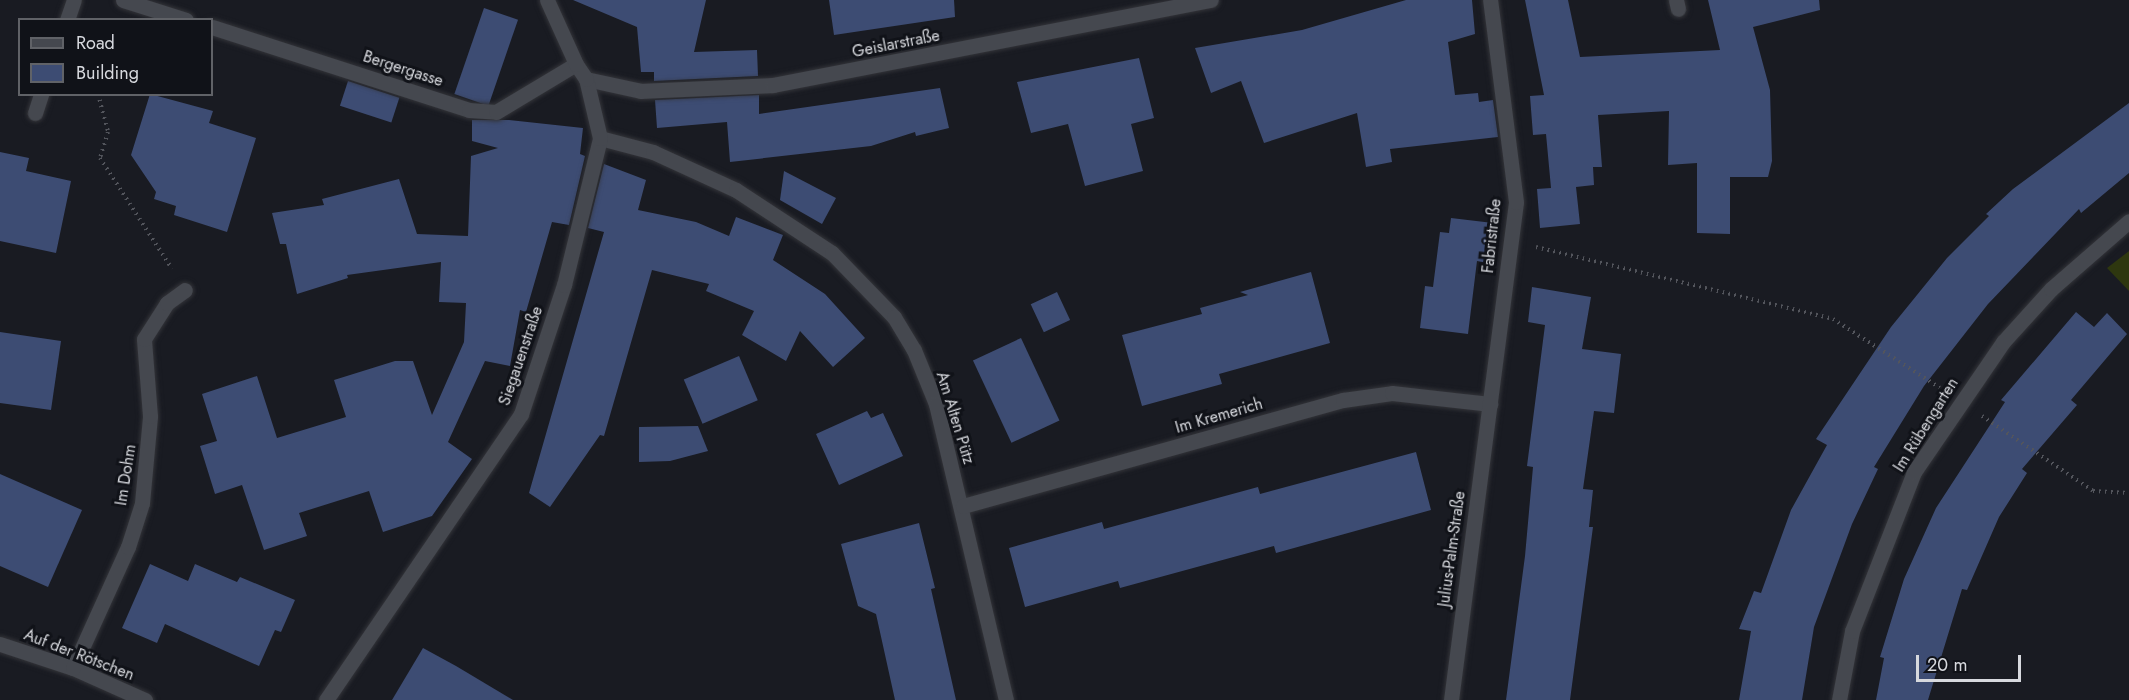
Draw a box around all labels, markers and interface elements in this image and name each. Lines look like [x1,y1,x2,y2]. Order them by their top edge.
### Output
legend [18,18,213,96]
street label: Geislarstraße [851,26,941,62]
text: Road [76,30,115,56]
street label: Bergergasse [361,47,445,91]
text: Building [76,60,139,86]
street label: Fabristraße [1479,198,1505,274]
street label: Siegauenstraße [495,304,547,408]
street label: Am Alten Pütz [932,369,978,467]
street label: Im Rübengarten [1889,374,1963,476]
street label: Im Kremerich [1173,394,1265,438]
street label: Im Dohm [112,443,140,507]
street label: Julius-Palm-Straße [1434,490,1470,608]
street label: Auf der Rötschen [21,625,137,685]
scale bar [1919,643,2024,681]
text: 20 m [1927,652,1967,678]

